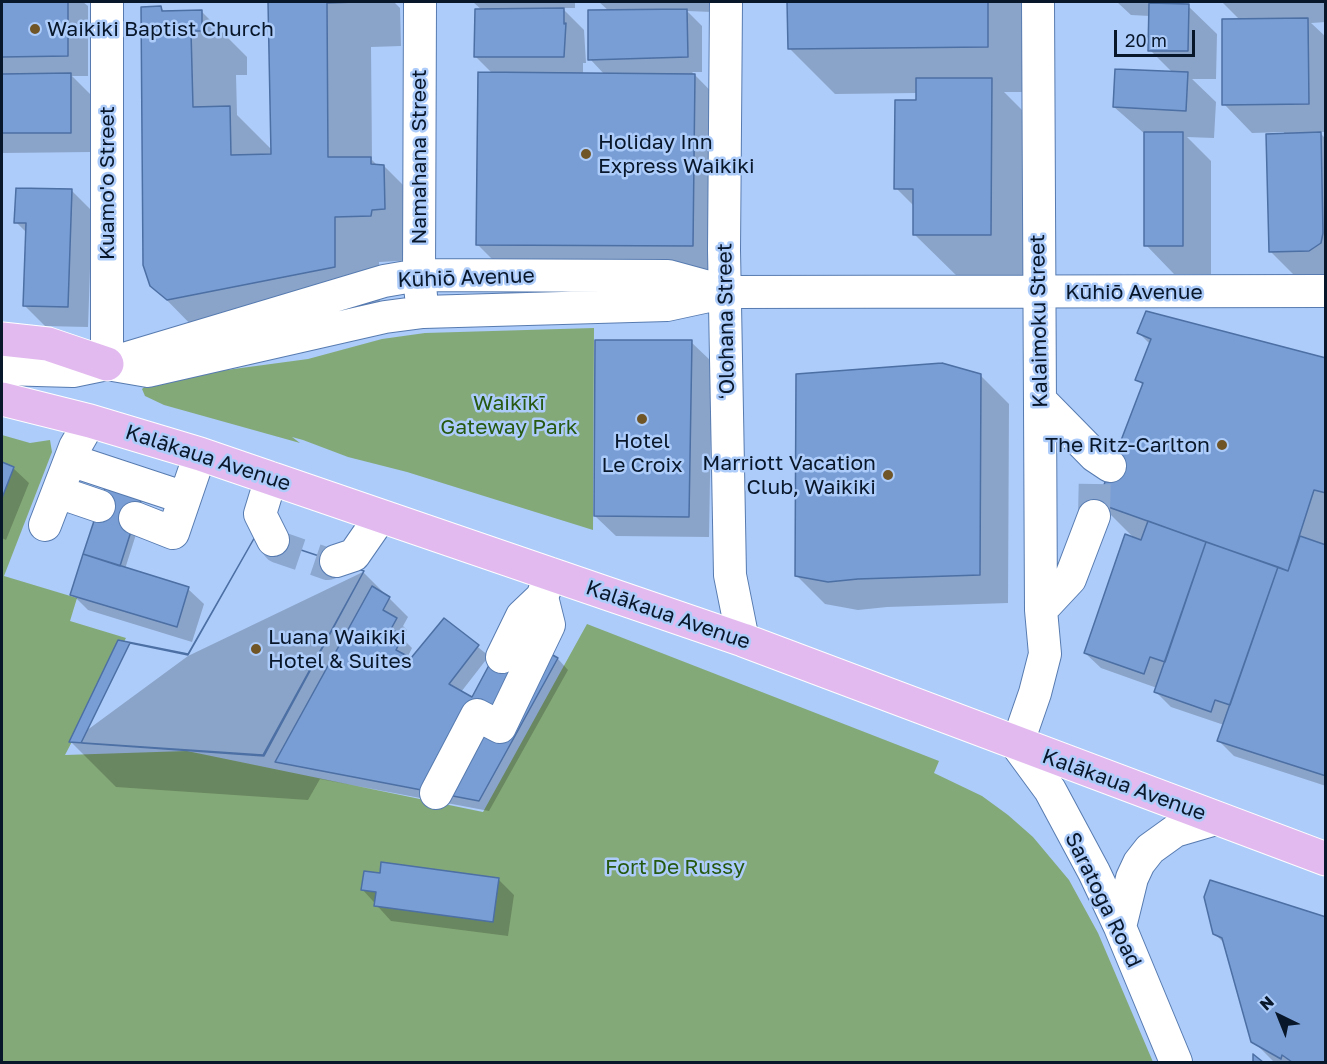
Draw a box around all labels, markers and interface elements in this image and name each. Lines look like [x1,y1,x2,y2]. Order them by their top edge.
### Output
place label: Waikiki Baptist Church [47,16,274,42]
scale bar [1117,18,1198,56]
marker: Waikiki Baptist Church [28,22,42,36]
text: 20 m [1125,29,1167,51]
street label: Namahana Street [406,69,432,245]
street label: Kuamo'o Street [94,106,120,260]
place label: Holiday Inn Express Waikiki [598,129,755,179]
marker: Holiday Inn Express Waikiki [579,147,593,161]
street label: Kalaimoku Street [1025,234,1053,408]
street label: ʻOlohana Street [712,243,740,399]
street label: Kūhiō Avenue [397,263,535,293]
street label: Kūhiō Avenue [1065,279,1203,305]
park label: Waikīkī Gateway Park [440,390,578,440]
marker: Hotel Le Croix [635,412,649,426]
street label: Kalākaua Avenue [122,419,294,497]
place label: Hotel Le Croix [601,428,683,478]
place label: The Ritz-Carlton [1045,432,1210,458]
marker: The Ritz-Carlton [1215,438,1229,452]
place label: Marriott Vacation Club, Waikiki [702,450,876,500]
marker: Marriott Vacation Club, Waikiki [881,468,895,482]
street label: Kalākaua Avenue [582,575,754,655]
place label: Luana Waikiki Hotel & Suites [268,624,412,674]
marker: Luana Waikiki Hotel & Suites [249,642,263,656]
street label: Kalākaua Avenue [1039,744,1209,826]
street label: Saratoga Road [1059,828,1147,972]
park label: Fort De Russy [605,854,745,880]
north arrow [1249,986,1309,1046]
text: N [1255,991,1278,1014]

